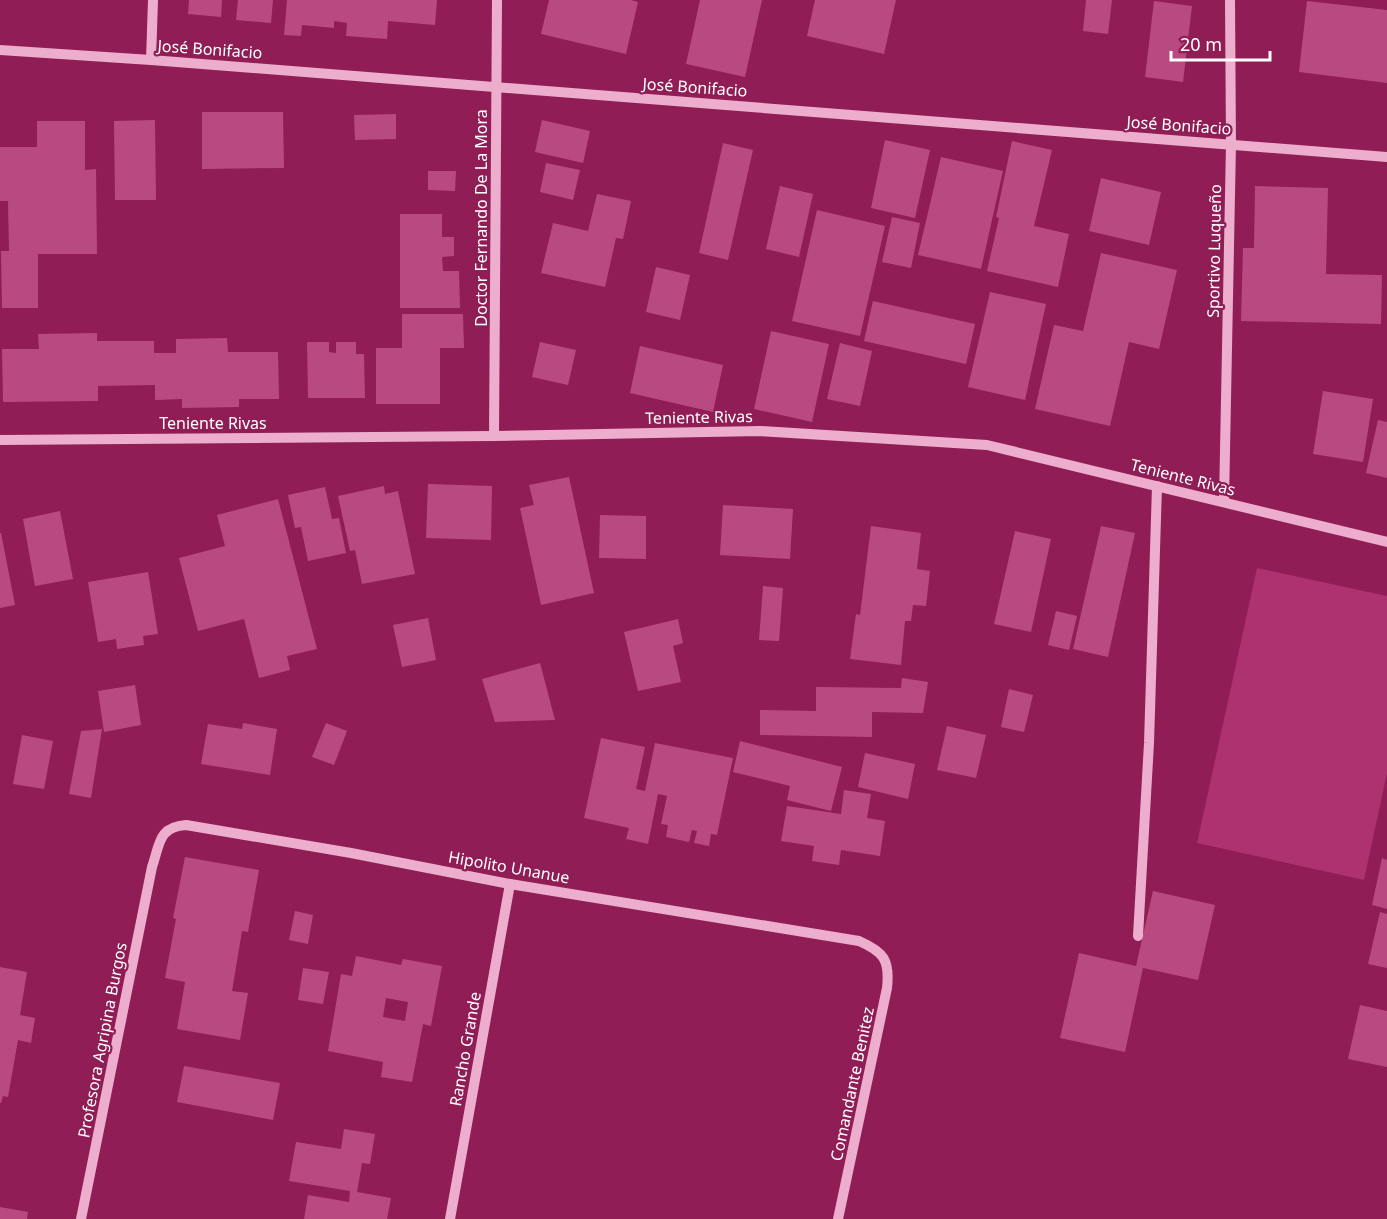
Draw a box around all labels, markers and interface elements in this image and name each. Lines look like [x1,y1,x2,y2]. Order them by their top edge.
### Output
scale bar [1171,24,1270,62]
text: 20 m [1180,32,1222,56]
street label: José Bonifacio [155,34,263,64]
street label: José Bonifacio [640,72,748,102]
street label: Doctor Fernando De La Mora [470,109,492,327]
street label: José Bonifacio [1124,110,1232,140]
street label: Sportivo Luqueño [1202,184,1226,318]
street label: Teniente Rivas [645,405,753,429]
street label: Teniente Rivas [159,412,267,434]
street label: Teniente Rivas [1128,453,1238,501]
street label: Hipolito Unanue [447,846,571,888]
street label: Profesora Agripina Burgos [72,940,132,1140]
street label: Rancho Grande [444,990,486,1108]
street label: Comandante Benitez [825,1005,879,1163]

